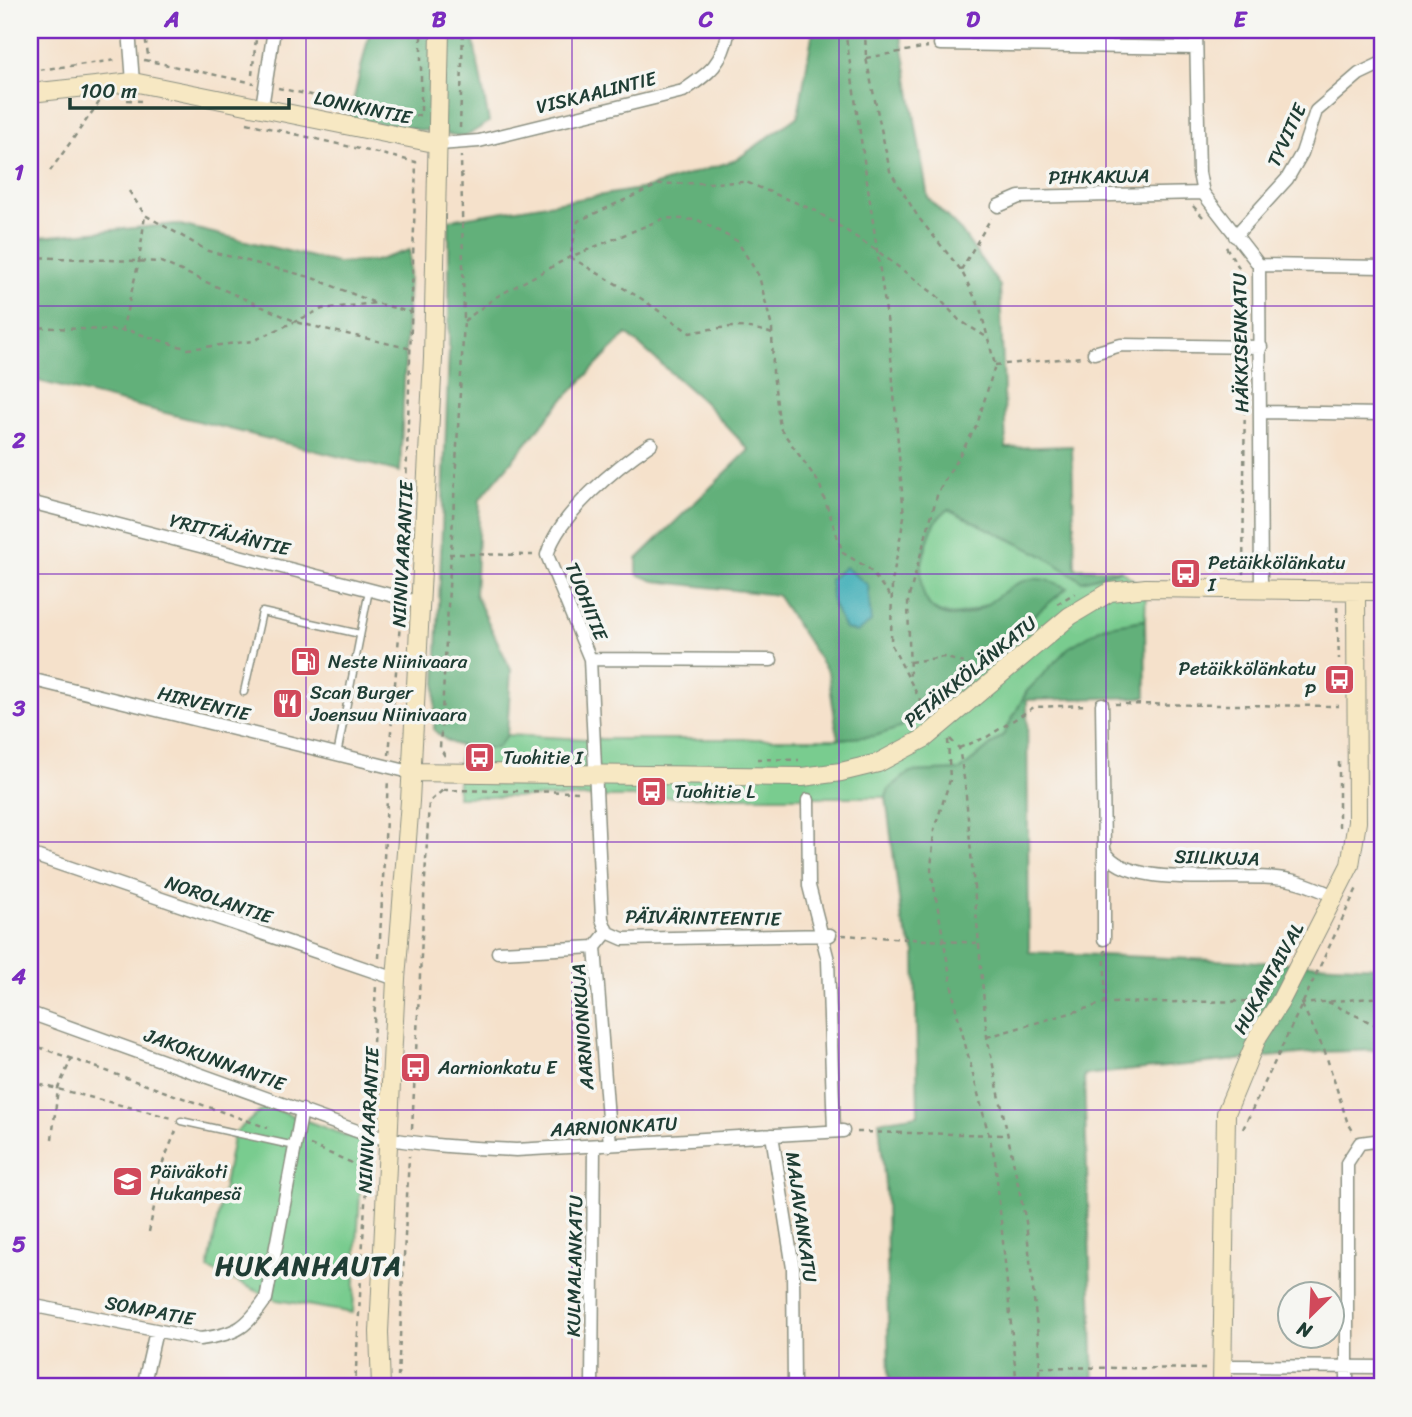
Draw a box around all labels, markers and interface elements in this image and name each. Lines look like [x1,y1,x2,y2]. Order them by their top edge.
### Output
text: A [163,0,180,40]
text: B [432,0,447,40]
text: C [698,0,714,40]
text: D [966,0,981,40]
text: E [1234,0,1249,40]
street label: VISKAALINTIE [533,61,661,123]
scale bar [70,66,289,110]
text: 100 m [80,72,137,110]
street label: LONIKINTIE [311,81,416,134]
street label: TYVITIE [1257,97,1316,172]
text: 1 [14,152,24,193]
street label: PIHKAKUJA [1048,159,1150,194]
street label: HÄKKISENKATU [1223,273,1258,413]
text: 2 [11,420,26,461]
street label: NIINIVAARANTIE [382,479,423,628]
street label: YRITTÄJÄNTIE [166,504,295,566]
place label: Petäikkölänkatu I [1207,546,1346,601]
bus stop icon: Petäikkölänkatu I [1168,556,1202,590]
street label: TUOHITIE [556,557,618,647]
street label: PETÄIKKÖLÄNKATU [896,607,1045,736]
fuel station icon: Neste Niinivaara [288,644,322,678]
place label: Neste Niinivaara [328,645,468,678]
place label: Petäikkölänkatu P [1178,652,1316,707]
bus stop icon: Petäikkölänkatu P [1322,662,1356,696]
street label: HIRVENTIE [154,676,255,731]
place label: Scan Burger Joensuu Niinivaara [309,676,467,731]
restaurant icon: Scan Burger Joensuu Niinivaara [270,686,304,720]
text: 3 [12,688,26,729]
bus stop icon: Tuohitie I [463,740,497,774]
place label: Tuohitie I [503,741,584,774]
bus stop icon: Tuohitie L [634,774,668,808]
place label: Tuohitie L [674,775,755,808]
street label: SIILIKUJA [1174,840,1260,875]
street label: NOROLANTIE [161,866,278,934]
street label: PÄIVÄRINTEENTIE [625,900,782,935]
street label: HUKANTAIVAL [1224,916,1313,1040]
text: 4 [11,956,27,997]
street label: AARNIONKUJA [562,963,603,1092]
street label: JAKOKUNNANTIE [139,1018,291,1101]
street label: NIINIVAARANTIE [348,1045,389,1194]
bus stop icon: Aarnionkatu E [398,1050,432,1084]
place label: Aarnionkatu E [437,1051,558,1084]
street label: AARNIONKATU [549,1107,678,1146]
street label: MAJAVANKATU [776,1149,827,1285]
place label: Päiväkoti Hukanpesä [150,1155,242,1210]
school or university icon: Päiväkoti Hukanpesä [110,1165,144,1199]
street label: KULMALANKATU [557,1194,592,1337]
text: 5 [12,1224,26,1265]
district label: HUKANHAUTA [215,1243,403,1289]
north arrow [1276,1280,1346,1350]
street label: SOMPATIE [102,1286,199,1336]
text: N [1291,1312,1318,1348]

